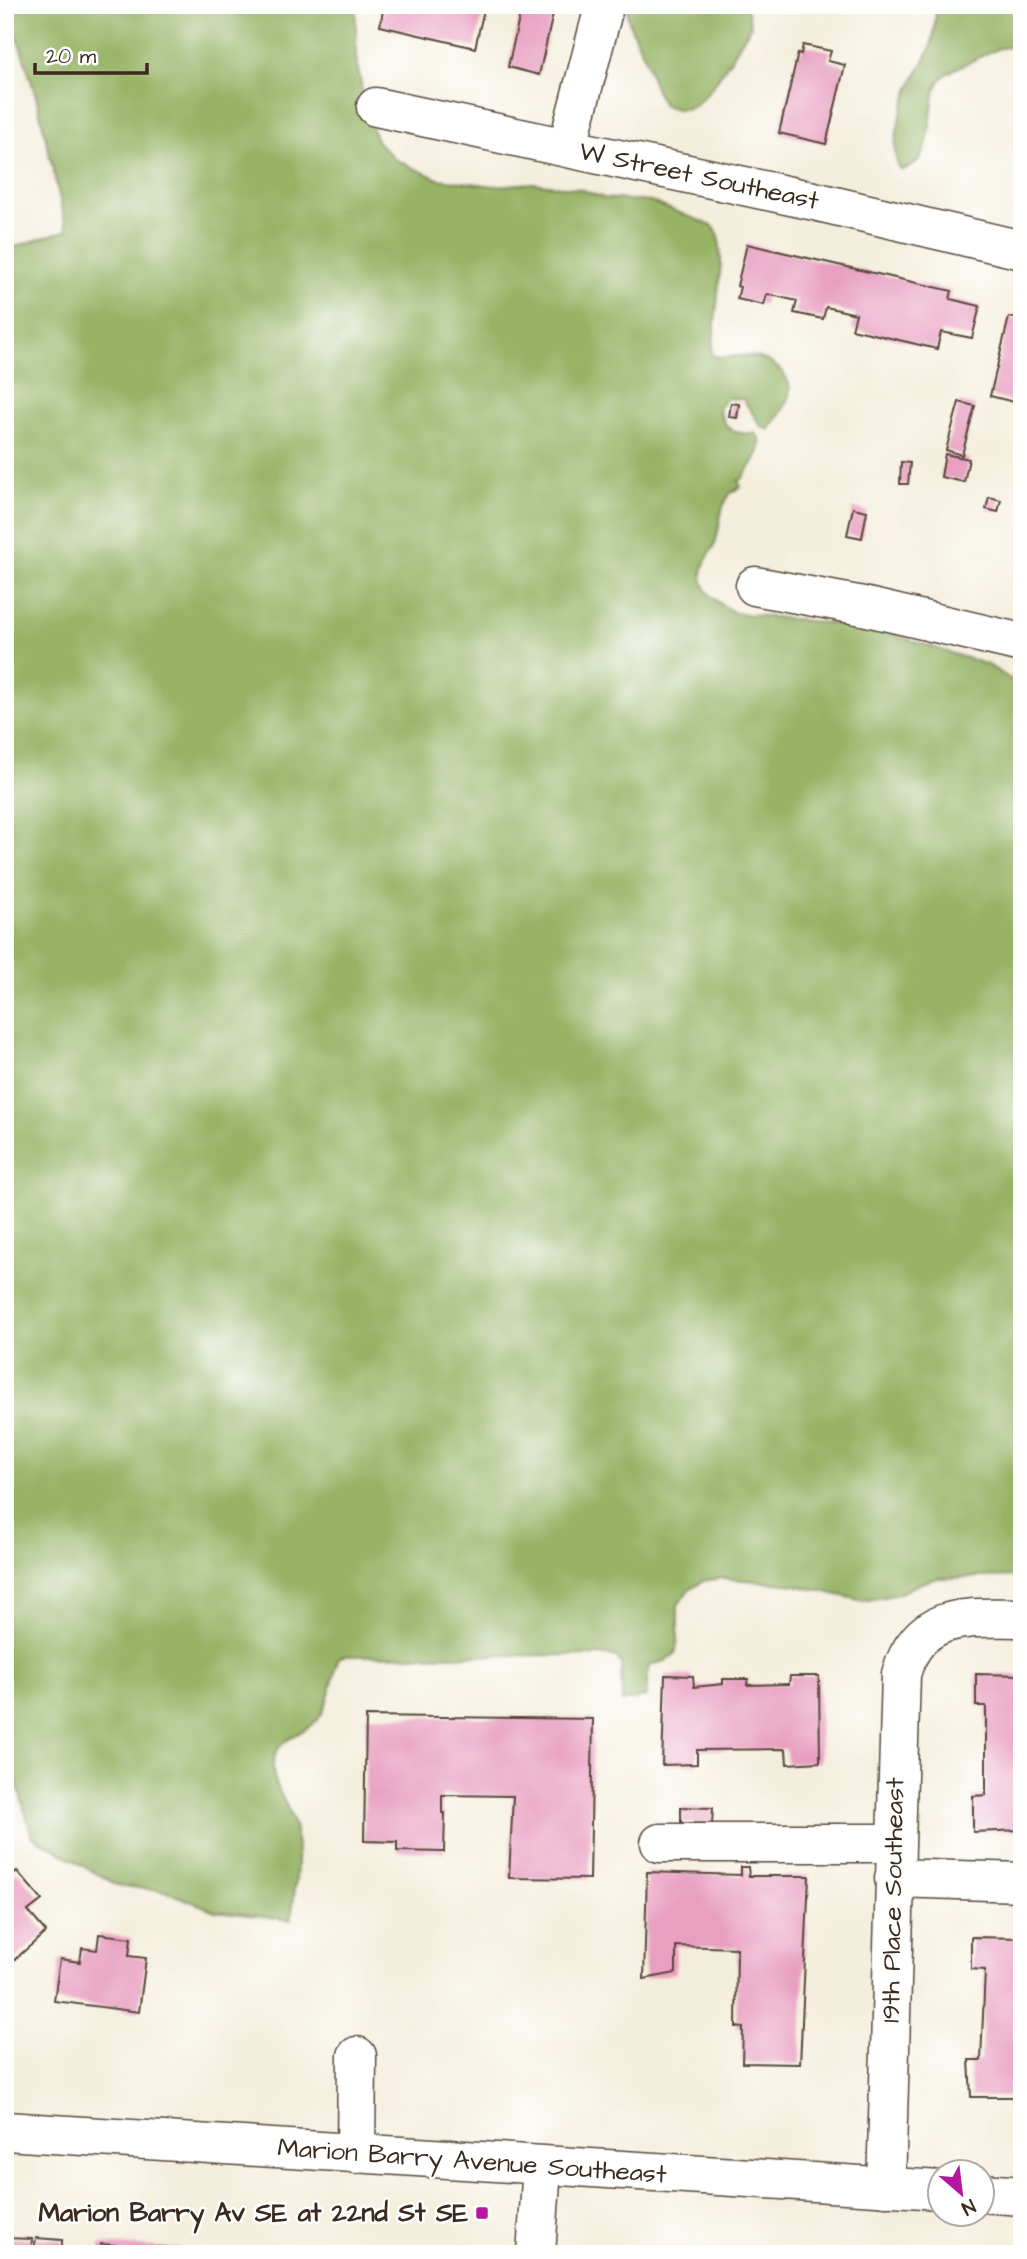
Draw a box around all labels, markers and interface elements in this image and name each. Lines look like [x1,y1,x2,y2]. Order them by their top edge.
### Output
scale bar [35,32,147,76]
text: 20 m [46,42,97,71]
street label: W Street Southeast [576,133,823,219]
street label: 19th Place Southeast [873,1776,913,2023]
street label: Marion Barry Avenue Southeast [276,2129,668,2195]
north arrow [926,2158,996,2228]
text: N [957,2192,980,2221]
place label: Marion Barry Av SE at 22nd St SE [38,2195,469,2234]
marker: Marion Barry Av SE at 22nd St SE [474,2205,490,2221]

